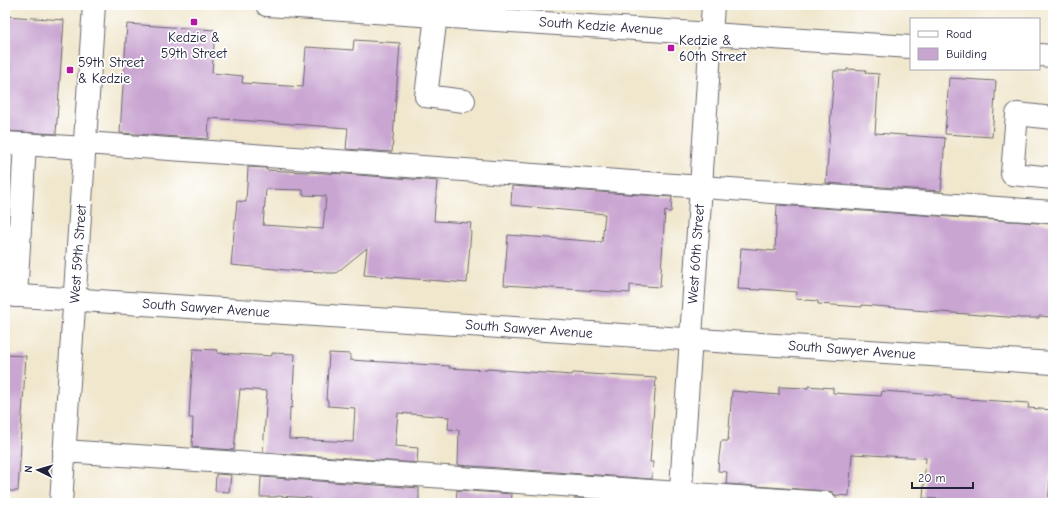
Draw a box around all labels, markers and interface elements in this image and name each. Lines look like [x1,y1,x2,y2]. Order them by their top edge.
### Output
street label: South Kedzie Avenue [538,13,664,39]
marker: Kedzie & 59th Street [189,17,199,27]
legend [910,18,1040,70]
text: Road [946,27,972,41]
place label: Kedzie & 59th Street [161,29,228,62]
place label: Kedzie & 60th Street [679,32,747,65]
marker: Kedzie & 60th Street [666,43,676,53]
text: Building [946,47,987,61]
place label: 59th Street & Kedzie [78,54,145,87]
marker: 59th Street & Kedzie [65,65,75,75]
street label: West 59th Street [66,203,90,304]
street label: West 60th Street [684,203,708,305]
street label: South Sawyer Avenue [142,295,270,321]
street label: South Sawyer Avenue [465,316,593,342]
street label: South Sawyer Avenue [788,337,916,363]
north arrow [18,450,58,490]
scale bar [912,464,973,490]
text: N [22,465,35,473]
text: 20 m [918,471,946,485]

